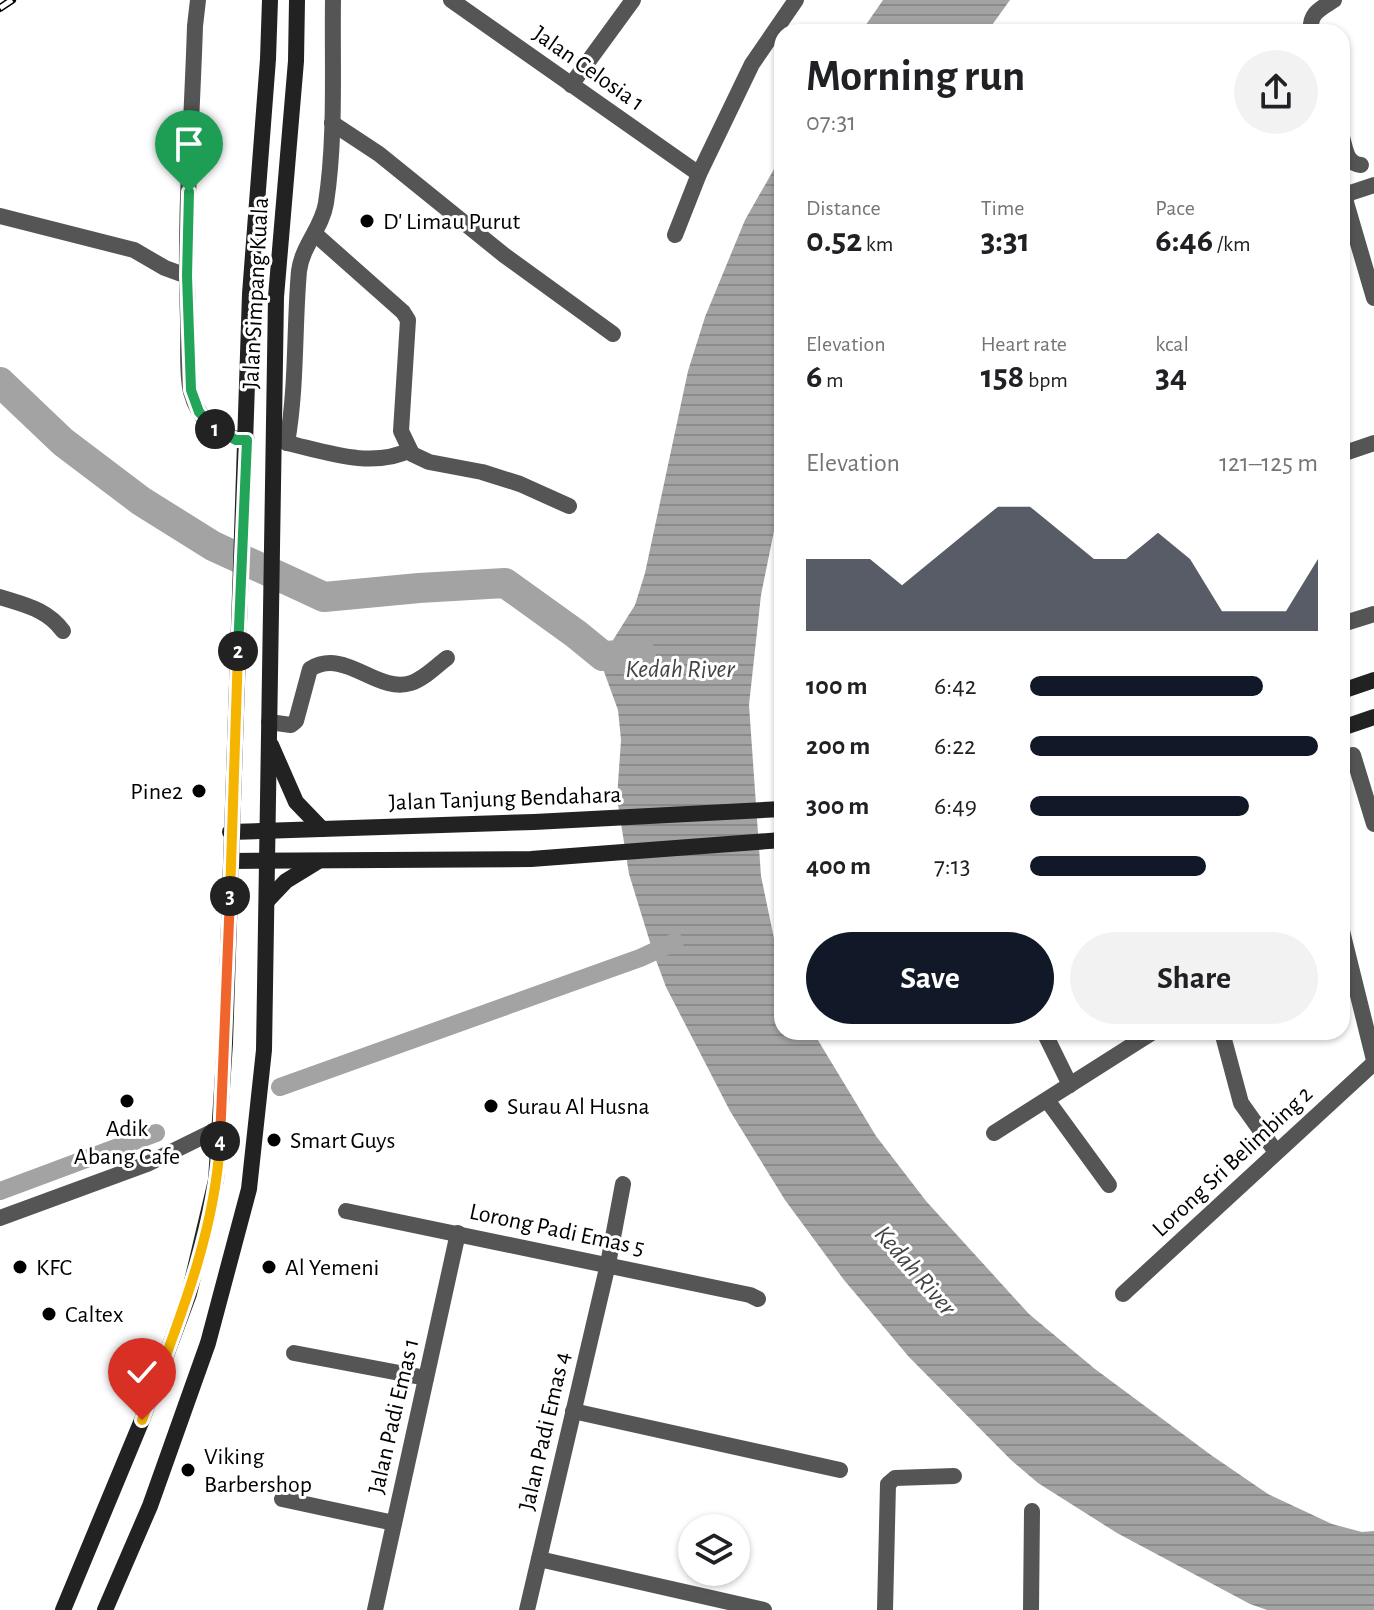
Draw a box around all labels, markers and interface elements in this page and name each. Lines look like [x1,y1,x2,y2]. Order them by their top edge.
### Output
street label: Jalan Celosia 1 [528,22,649,116]
button: share [1234,50,1318,134]
text: Morning run [806,55,1025,99]
text: 07:31 [806,109,856,135]
pin [155,110,223,192]
icon: arrive [167,122,211,166]
street label: Jalan Simpang Kuala [239,197,273,389]
text: Distance [806,197,881,219]
text: Time [981,197,1025,219]
text: Pace [1155,197,1195,219]
place label: D' Limau Purut [383,210,521,234]
marker: D' Limau Purut [358,212,376,230]
text: 0.52 [806,224,862,258]
text: 3:31 [981,224,1030,258]
text: 6:46 [1155,224,1213,258]
text: km [862,233,893,255]
text: /km [1213,233,1251,255]
text: Elevation [806,333,886,355]
text: Heart rate [981,333,1067,355]
text: kcal [1155,333,1189,355]
text: 6 [806,360,822,394]
text: 158 [981,360,1024,394]
text: 34 [1155,360,1187,394]
text: m [822,369,844,391]
text: bpm [1024,369,1068,391]
pin: 1 [195,409,235,449]
text: 1 [211,418,219,440]
text: Elevation [806,450,900,476]
text: 121–125 m [1219,450,1318,476]
pin: 2 [218,631,258,671]
text: 2 [233,640,243,662]
water label: Kedah River [625,656,736,682]
text: 100 m [806,673,867,699]
text: 6:42 [934,673,977,699]
text: 200 m [806,733,870,759]
text: 6:22 [934,733,976,759]
place label: Pine2 [130,780,183,804]
marker: Pine2 [190,782,208,800]
street label: Jalan Tanjung Bendahara [388,783,622,815]
text: 300 m [806,793,869,819]
text: 6:49 [934,793,977,819]
text: 400 m [806,853,871,879]
text: 7:13 [934,853,970,879]
pin: 3 [210,876,250,916]
text: 3 [225,885,235,907]
button: Save [806,932,1054,1024]
button: Share [1070,932,1318,1024]
street label: Lorong Sri Belimbing 2 [1148,1082,1317,1242]
marker: Adik Abang Cafe [118,1092,136,1110]
place label: Surau Al Husna [507,1095,650,1119]
marker: Surau Al Husna [482,1097,500,1115]
place label: Adik Abang Cafe [74,1117,180,1169]
pin: 4 [200,1121,240,1161]
place label: Smart Guys [290,1129,395,1153]
text: 4 [214,1130,226,1152]
marker: Smart Guys [265,1131,283,1149]
street label: Lorong Padi Emas 5 [467,1200,646,1260]
water label: Kedah River [869,1221,962,1322]
place label: KFC [36,1256,72,1280]
place label: Al Yemeni [285,1256,379,1280]
marker: KFC [11,1258,29,1276]
marker: Al Yemeni [260,1258,278,1276]
place label: Caltex [65,1303,124,1327]
marker: Caltex [40,1305,58,1323]
street label: Jalan Padi Emas 1 [364,1336,424,1496]
pin [108,1338,176,1420]
street label: Jalan Padi Emas 4 [515,1349,575,1513]
icon: check [120,1350,164,1394]
place label: Viking Barbershop [204,1445,312,1497]
marker: Viking Barbershop [179,1461,197,1479]
map controls [678,1514,750,1586]
button: layers [678,1514,750,1586]

